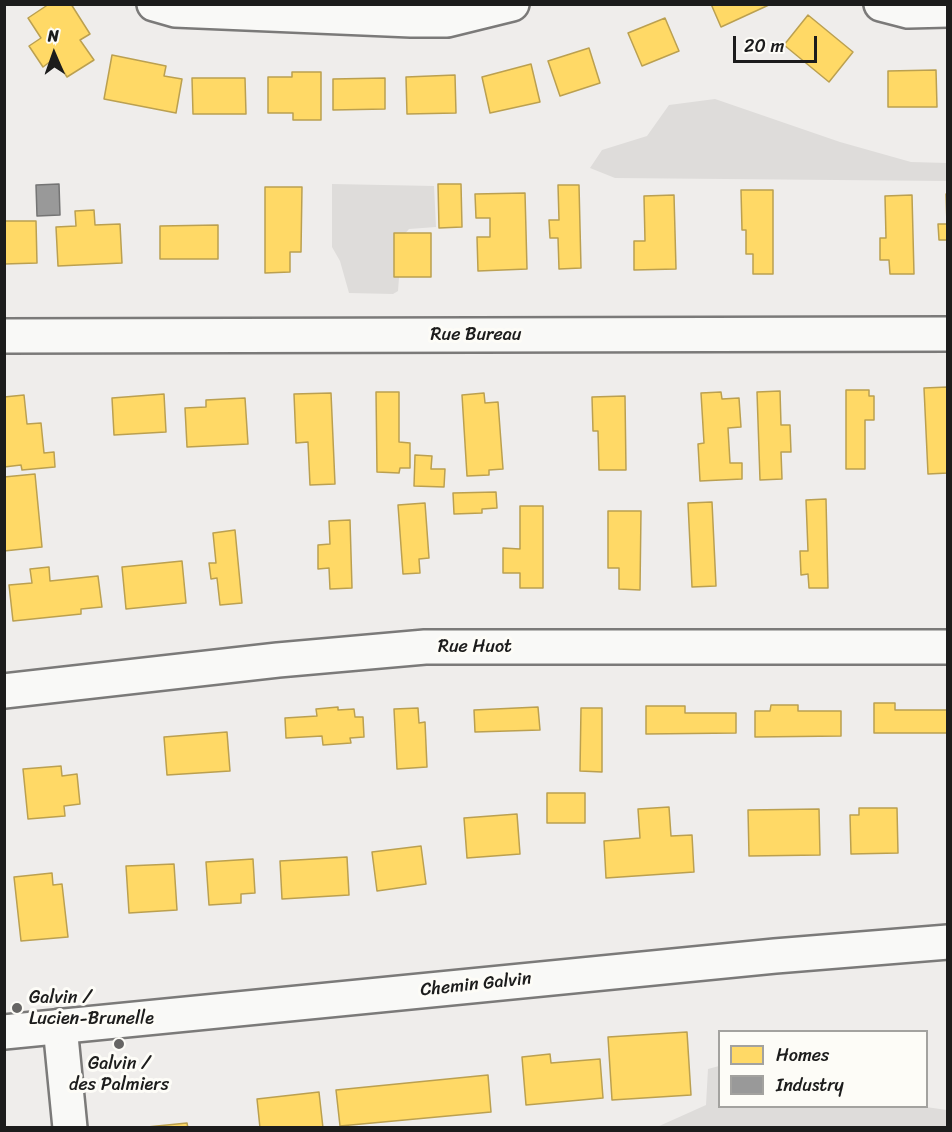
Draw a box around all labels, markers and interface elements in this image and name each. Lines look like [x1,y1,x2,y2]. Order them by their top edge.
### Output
text: N [47,21,59,50]
north arrow [24,24,84,84]
scale bar [736,24,820,62]
text: 20 m [744,30,784,62]
street label: Rue Bureau [431,324,521,346]
street label: Rue Huot [438,636,512,658]
street label: Chemin Galvin [419,968,533,1002]
place label: Galvin / Lucien-Brunelle [29,987,154,1030]
marker: Galvin / Lucien-Brunelle [10,1001,24,1015]
legend [718,1030,928,1108]
marker: Galvin / des Palmiers [112,1037,126,1051]
text: Homes [776,1039,829,1071]
place label: Galvin / des Palmiers [69,1053,169,1096]
text: Industry [776,1069,844,1101]

